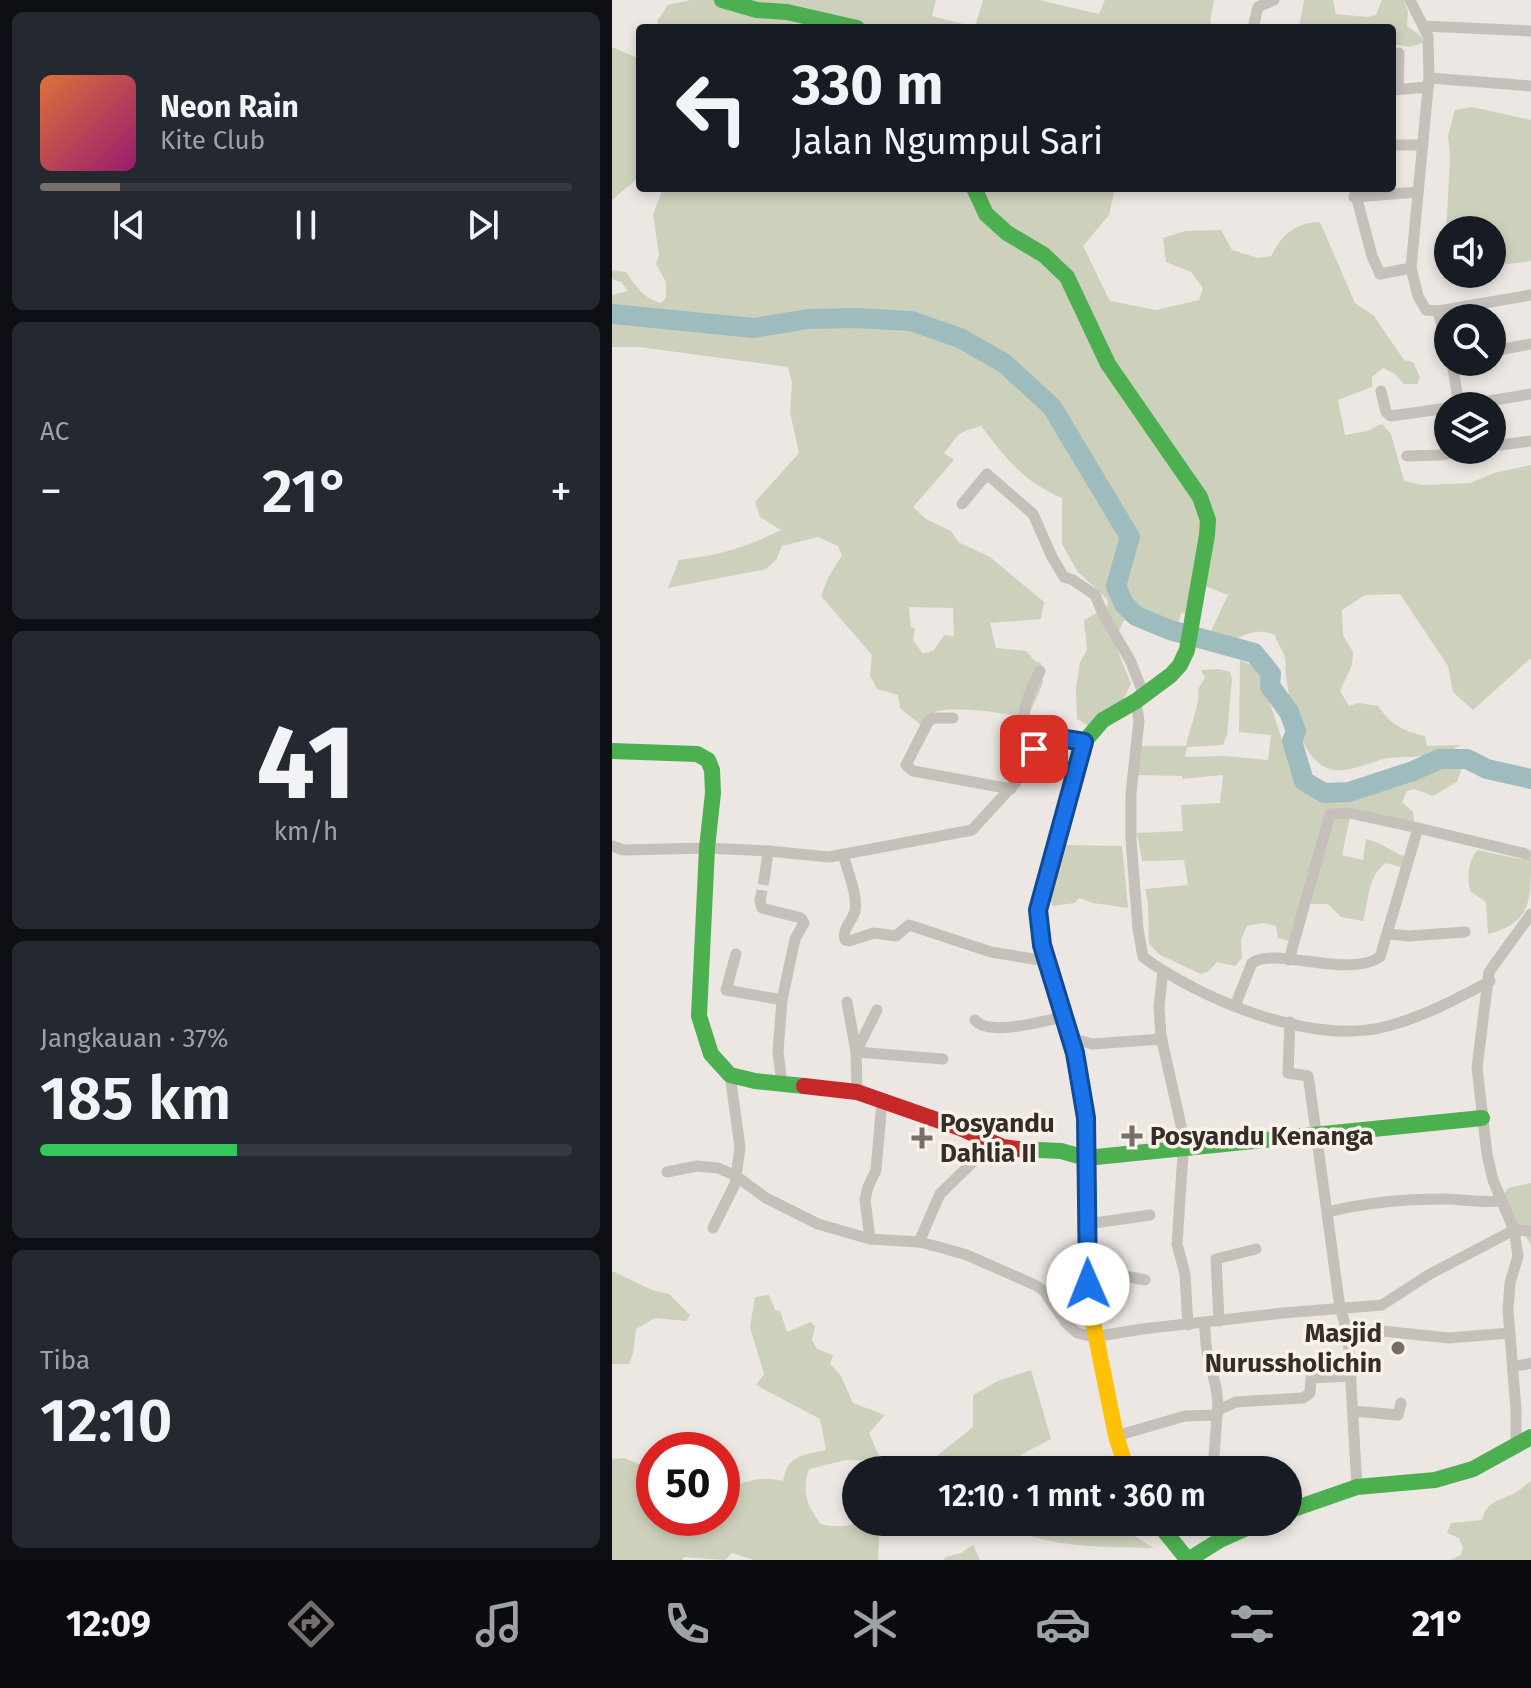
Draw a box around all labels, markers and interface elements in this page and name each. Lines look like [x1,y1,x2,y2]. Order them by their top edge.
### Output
text: 330 m [792,52,944,119]
icon: left [660,56,764,160]
text: Neon Rain [160,89,299,125]
text: Jalan Ngumpul Sari [792,120,1103,164]
text: Kite Club [160,125,265,156]
icon: previous [107,203,151,247]
icon: pause [284,203,328,247]
icon: next [461,203,505,247]
map controls [1434,216,1506,464]
button: sound [1434,216,1506,288]
button: search [1434,304,1506,376]
button: layers [1434,392,1506,464]
text: AC [40,416,69,447]
text: 21° [262,456,350,528]
text: − [40,465,62,518]
text: + [550,465,572,518]
text: 41 [256,701,356,826]
pin [1000,715,1068,783]
icon: arrive [1012,727,1056,771]
text: km/h [274,816,338,847]
text: Jangkauan · 37% [40,1023,229,1054]
text: 185 km [40,1063,231,1135]
place label: Posyandu Dahlia II [940,1108,1055,1169]
place label: Posyandu Kenanga [1150,1121,1373,1152]
marker: Posyandu Kenanga [1121,1125,1143,1147]
marker: Posyandu Dahlia II [911,1127,933,1149]
position arrow [1046,1242,1130,1326]
place label: Masjid Nurussholichin [1205,1318,1382,1379]
marker: Masjid Nurussholichin [1389,1339,1407,1357]
text: Tiba [40,1345,90,1376]
text: 12:10 [40,1385,172,1457]
speed limit sign: 50 [636,1432,740,1536]
text: 12:10 · 1 mnt · 360 m [938,1478,1206,1514]
icon: directions [283,1596,339,1652]
icon: music [471,1596,527,1652]
icon: phone [659,1596,715,1652]
icon: climate [847,1596,903,1652]
icon: car [1035,1596,1091,1652]
icon: filters [1224,1596,1280,1652]
text: 12:09 [66,1602,151,1646]
text: 21° [1412,1602,1465,1646]

